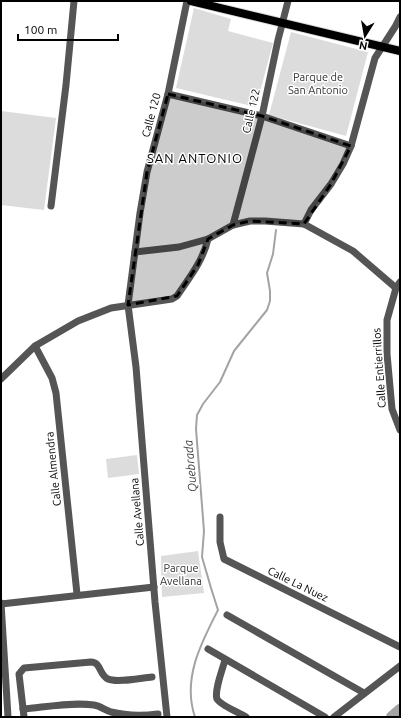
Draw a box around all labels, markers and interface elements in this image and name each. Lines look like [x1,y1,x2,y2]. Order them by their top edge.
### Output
scale bar [18,16,118,42]
north arrow [345,16,385,56]
text: 100 m [24,23,57,36]
text: N [358,39,368,52]
park label: Parque de San Antonio [288,71,348,96]
street label: Calle 122 [240,88,262,134]
street label: Calle 120 [139,92,163,138]
district label: SAN ANTONIO [147,151,243,165]
street label: Calle Entierrillos [370,327,388,408]
street label: Calle Almendra [43,431,63,507]
water label: Quebrada [181,439,199,493]
street label: Calle Avellana [128,477,146,547]
park label: Parque Avellana [160,562,202,587]
street label: Calle La Nuez [266,564,330,604]

